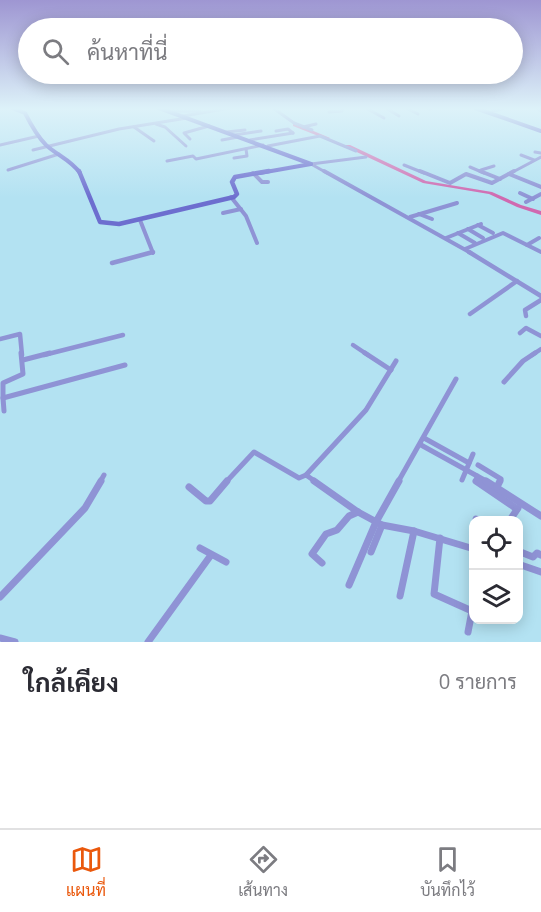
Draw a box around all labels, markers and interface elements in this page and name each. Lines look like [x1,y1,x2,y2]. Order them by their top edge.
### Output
search box [18,18,523,84]
icon: search [39,35,72,68]
text: ค้นหาที่นี่ [87,37,167,66]
map controls [469,516,523,624]
button: locate [469,516,523,570]
button: layers [469,570,523,624]
text: ใกล้เคียง [24,665,119,699]
text: 0 รายการ [439,668,517,695]
tab: แผนที่ [66,843,106,900]
tab: เส้นทาง [238,843,288,900]
tab: บันทึกไว้ [420,843,475,900]

